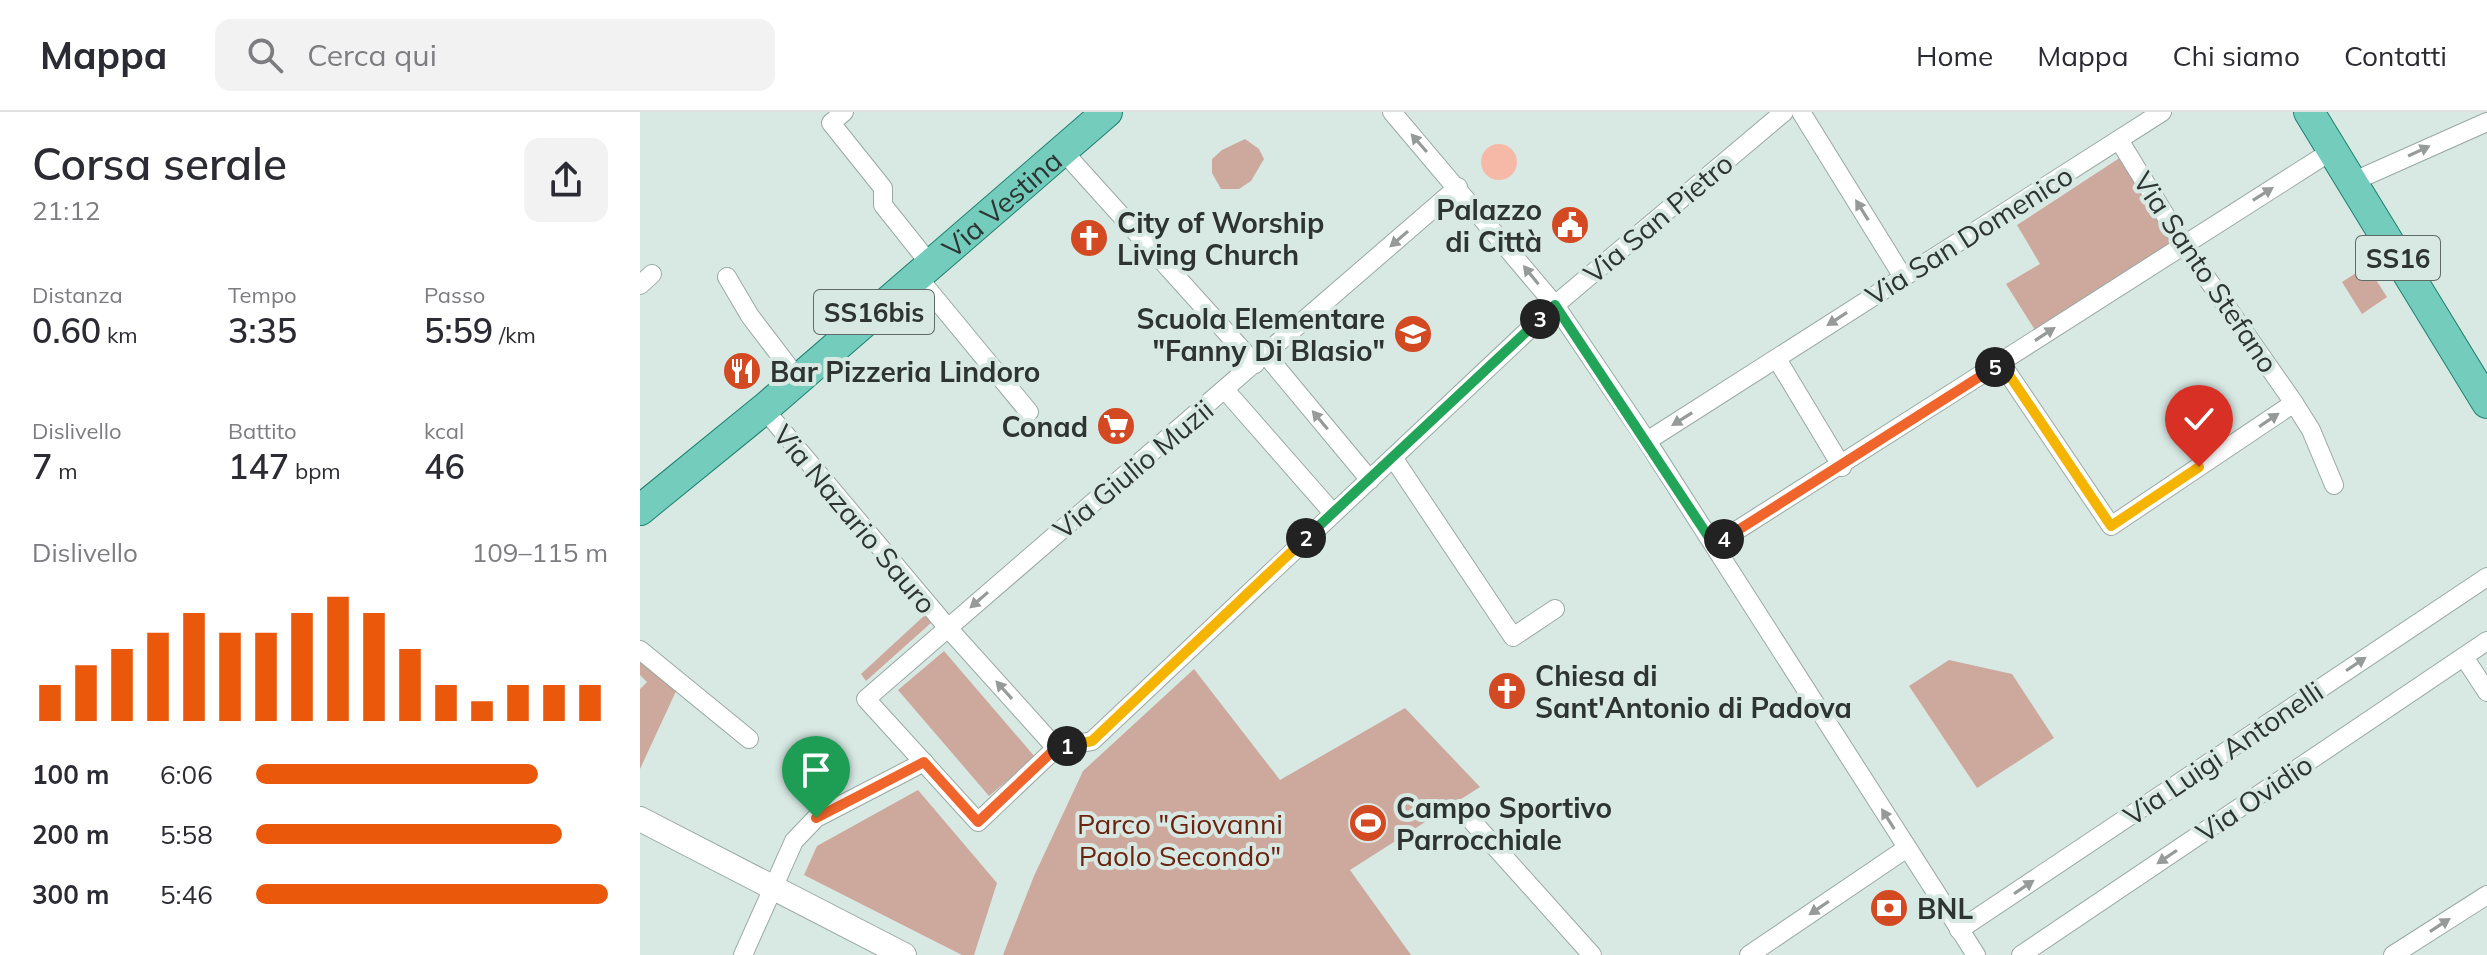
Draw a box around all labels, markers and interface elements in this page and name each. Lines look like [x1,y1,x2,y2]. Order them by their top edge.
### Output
search box [215,19,775,91]
text: Mappa [40,31,167,79]
icon: search [243,33,287,77]
text: Cerca qui [307,36,437,74]
text: Home [1916,38,1993,73]
text: Mappa [2037,38,2128,73]
text: Chi siamo [2172,38,2300,73]
text: Contatti [2344,38,2447,73]
one-way arrow [1411,134,1429,153]
text: Corsa serale [32,136,287,191]
button: share [524,138,608,222]
street label: Via Vestina [934,142,1068,265]
one-way arrow [2407,144,2431,158]
street label: Via San Pietro [1576,145,1740,291]
street label: Via San Domenico [1859,157,2079,313]
street label: Via Santo Stefano [2126,165,2286,379]
one-way arrow [2253,186,2274,201]
place label: Palazzo di Città [1436,192,1542,259]
text: 21:12 [32,194,100,227]
one-way arrow [1855,199,1869,221]
public building icon: Palazzo di Città [1549,204,1591,246]
place label: City of Worship Living Church [1117,205,1324,272]
church icon: City of Worship Living Church [1068,217,1110,259]
one-way arrow [1390,230,1410,247]
road number: SS16 [2356,236,2440,280]
one-way arrow [1523,265,1540,285]
text: Distanza [32,281,123,309]
text: Tempo [228,281,297,309]
text: Passo [424,281,485,309]
road number: SS16bis [814,290,934,334]
pin: 3 [1520,299,1560,339]
place label: Scuola Elementare "Fanny Di Blasio" [1136,301,1385,368]
text: 3 [1533,305,1547,333]
text: 0.60 [32,309,101,352]
text: 3:35 [228,309,297,352]
text: 5:59 [424,309,493,352]
one-way arrow [1827,312,1848,327]
school or university icon: Scuola Elementare "Fanny Di Blasio" [1392,313,1434,355]
text: km [101,321,138,349]
text: /km [493,321,536,349]
one-way arrow [2034,328,2056,342]
pin: 5 [1975,347,2015,387]
restaurant icon: Bar Pizzeria Lindoro [721,350,763,392]
text: 5 [1988,353,2002,381]
place label: Bar Pizzeria Lindoro [770,354,1040,389]
pin [2165,385,2233,467]
street label: Via Giulio Muzii [1046,392,1220,546]
icon: check [2177,397,2221,441]
supermarket icon: Conad [1095,405,1137,447]
place label: Conad [1002,409,1088,444]
one-way arrow [1312,410,1329,430]
one-way arrow [1672,411,1693,426]
one-way arrow [2258,413,2279,428]
text: Dislivello [32,417,122,445]
text: Battito [228,417,297,445]
text: kcal [424,417,464,445]
street label: Via Nazario Sauro [766,417,944,621]
text: 7 [32,445,52,488]
text: 147 [228,445,289,488]
text: 46 [424,445,465,488]
text: m [52,457,77,485]
text: bpm [289,457,341,485]
pin: 2 [1286,518,1326,558]
pin: 4 [1704,519,1744,559]
text: 2 [1299,524,1313,552]
text: 4 [1717,525,1731,553]
text: Dislivello [32,536,138,569]
text: 109–115 m [472,536,608,569]
one-way arrow [970,591,990,608]
one-way arrow [2346,657,2367,672]
place label: Chiesa di Sant'Antonio di Padova [1535,658,1852,725]
church icon: Chiesa di Sant'Antonio di Padova [1486,670,1528,712]
street label: Via Luigi Antonelli [2117,673,2329,833]
one-way arrow [995,681,1013,700]
pin: 1 [1047,726,1087,766]
text: 1 [1060,732,1074,760]
pin [782,736,850,818]
street label: Via Ovidio [2189,746,2319,850]
icon: arrive [794,748,838,792]
text: 100 m [32,758,109,791]
text: 6:06 [160,758,213,791]
place label: Campo Sportivo Parrocchiale [1396,790,1612,857]
sports icon: Campo Sportivo Parrocchiale [1347,802,1389,844]
park label: Parco "Giovanni Paolo Secondo" [1077,806,1283,873]
one-way arrow [1882,808,1896,830]
text: 200 m [32,818,109,851]
text: 5:58 [160,818,213,851]
one-way arrow [2156,849,2177,864]
text: 300 m [32,878,109,911]
text: 5:46 [160,878,213,911]
one-way arrow [2013,880,2034,895]
bank icon: BNL [1868,887,1910,929]
place label: BNL [1917,891,1973,926]
one-way arrow [1808,900,1830,915]
one-way arrow [2429,918,2451,932]

